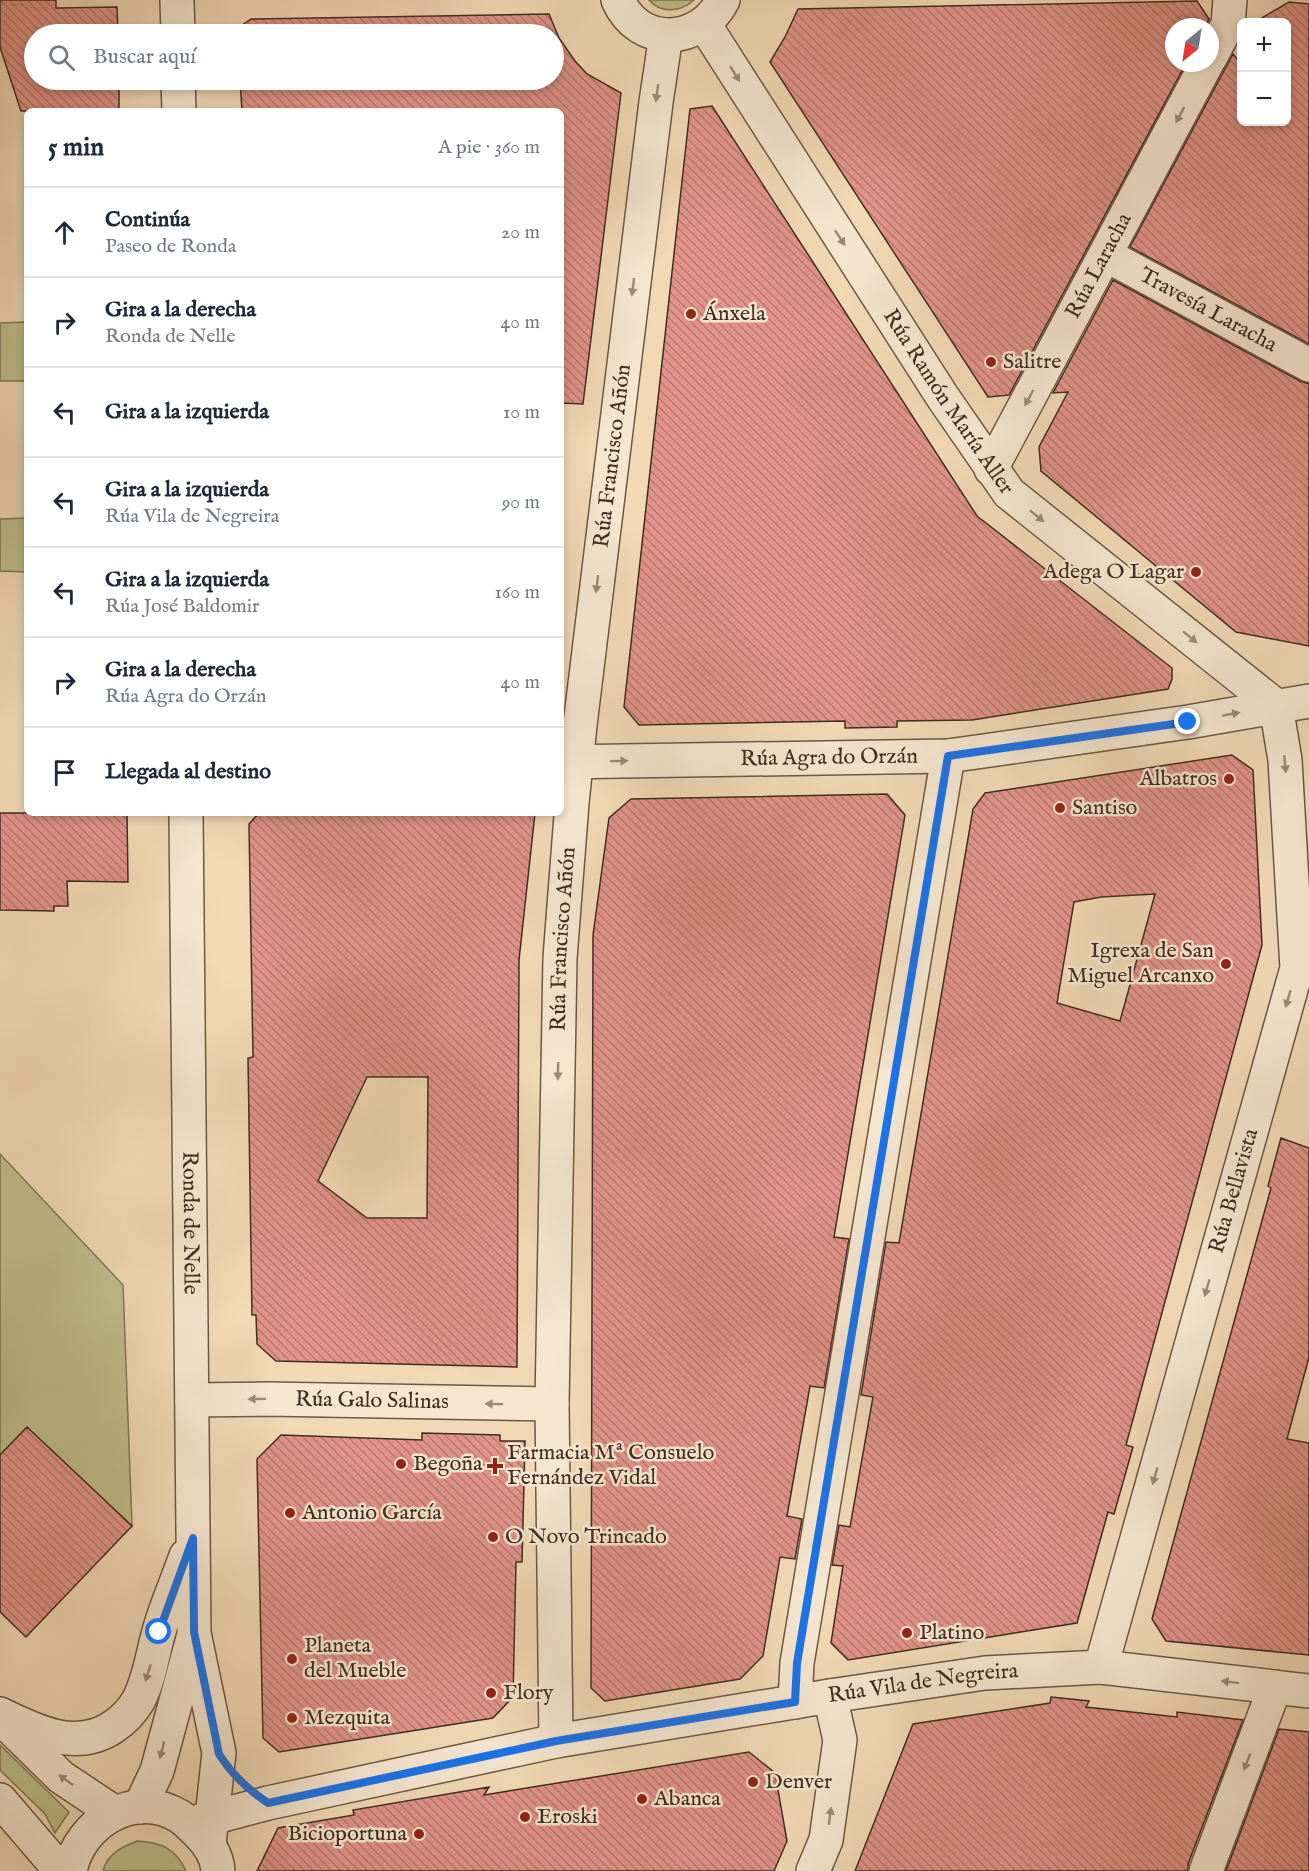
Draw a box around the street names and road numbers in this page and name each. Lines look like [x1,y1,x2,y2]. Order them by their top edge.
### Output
street label: Rúa Laracha [1059,208,1139,324]
street label: Travesía Laracha [1134,262,1282,359]
street label: Rúa Ramón María Aller [876,304,1020,500]
street label: Rúa Francisco Añón [588,362,638,549]
street label: Rúa Agra do Orzán [740,742,918,773]
street label: Rúa Francisco Añón [545,846,583,1032]
street label: Rúa Bellavista [1203,1125,1265,1257]
street label: Ronda de Nelle [175,1151,205,1295]
street label: Rúa Galo Salinas [295,1385,449,1416]
street label: Rúa Vila de Negreira [826,1657,1019,1710]

